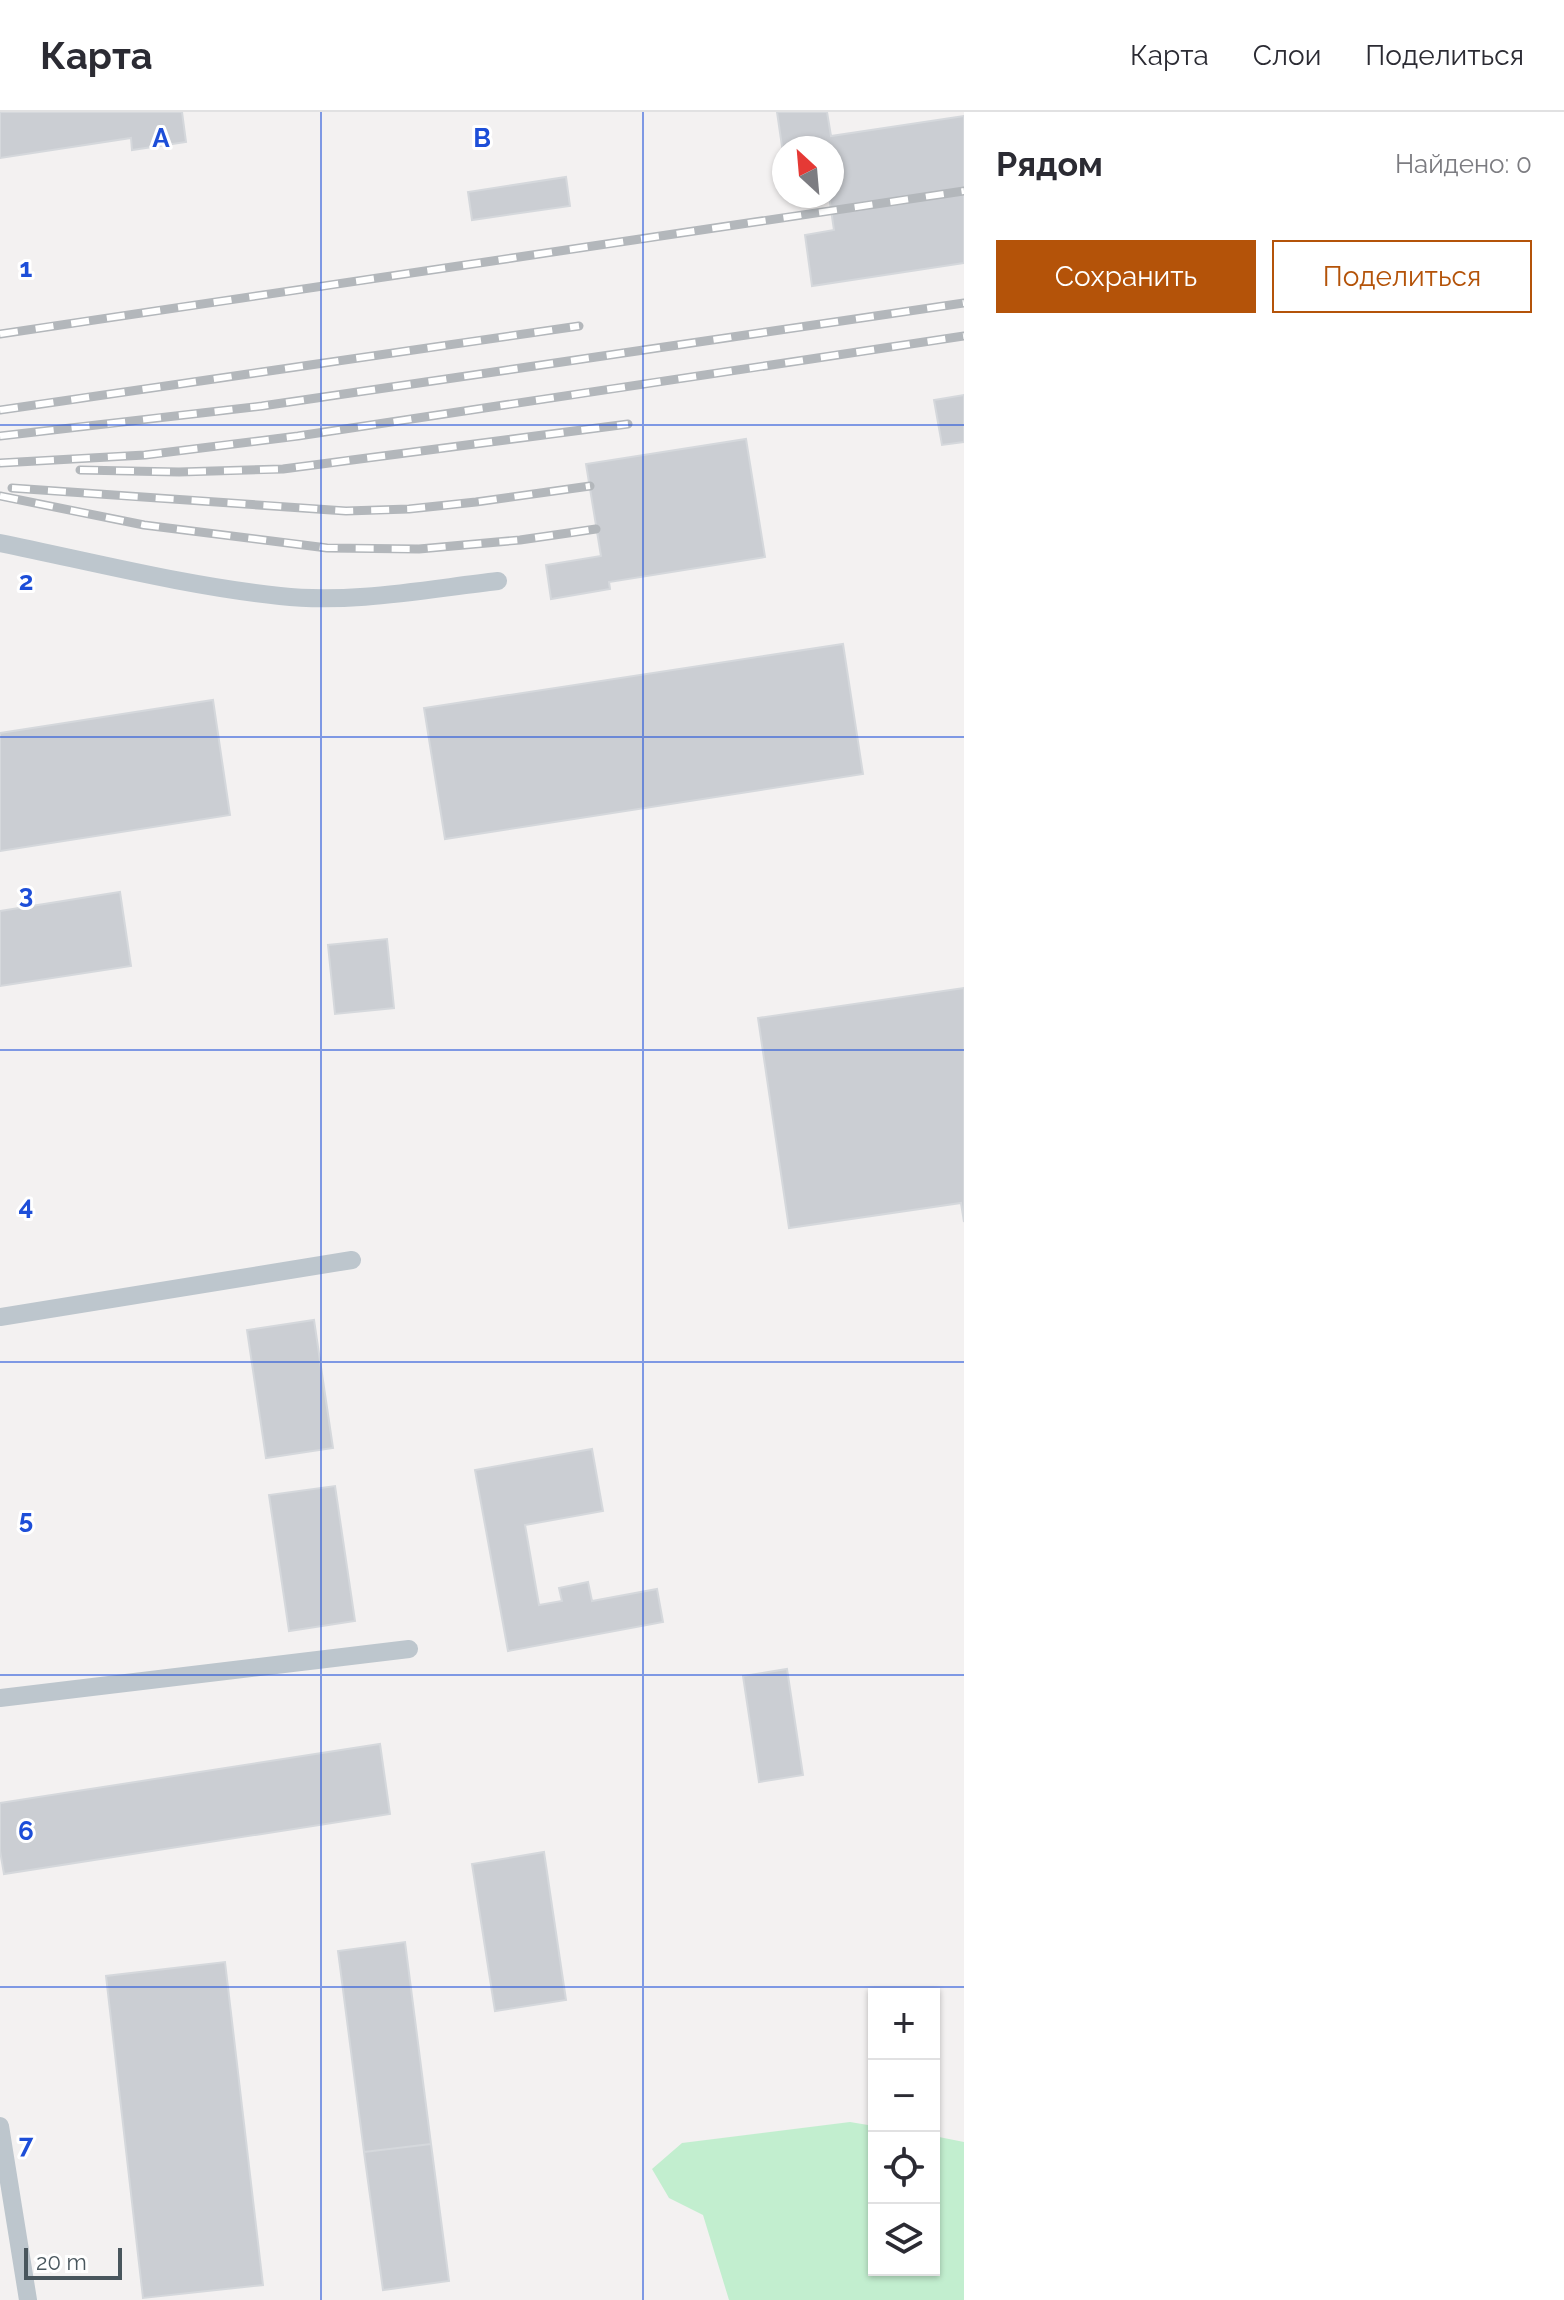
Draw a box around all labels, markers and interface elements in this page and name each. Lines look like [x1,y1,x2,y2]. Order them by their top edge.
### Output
text: Карта [40,33,153,78]
text: Карта [1130,39,1209,72]
text: Слои [1253,39,1321,72]
text: Поделиться [1365,39,1524,72]
text: A [152,123,170,153]
text: B [473,123,491,153]
north arrow [772,136,844,208]
text: Рядом [996,144,1103,184]
text: Найдено: 0 [1395,149,1532,179]
button: Сохранить [996,240,1256,313]
button: Поделиться [1272,240,1532,313]
text: 1 [20,253,33,283]
text: 2 [19,566,33,596]
text: 3 [19,879,33,909]
text: 4 [19,1191,33,1221]
text: 5 [19,1504,33,1534]
text: 6 [18,1816,34,1846]
map controls [868,1988,940,2276]
button: + [868,1988,940,2060]
button: − [868,2060,940,2132]
text: 7 [19,2129,34,2159]
button: locate [868,2132,940,2204]
button: layers [868,2204,940,2276]
scale bar [24,2244,122,2280]
text: 20 m [36,2249,87,2275]

